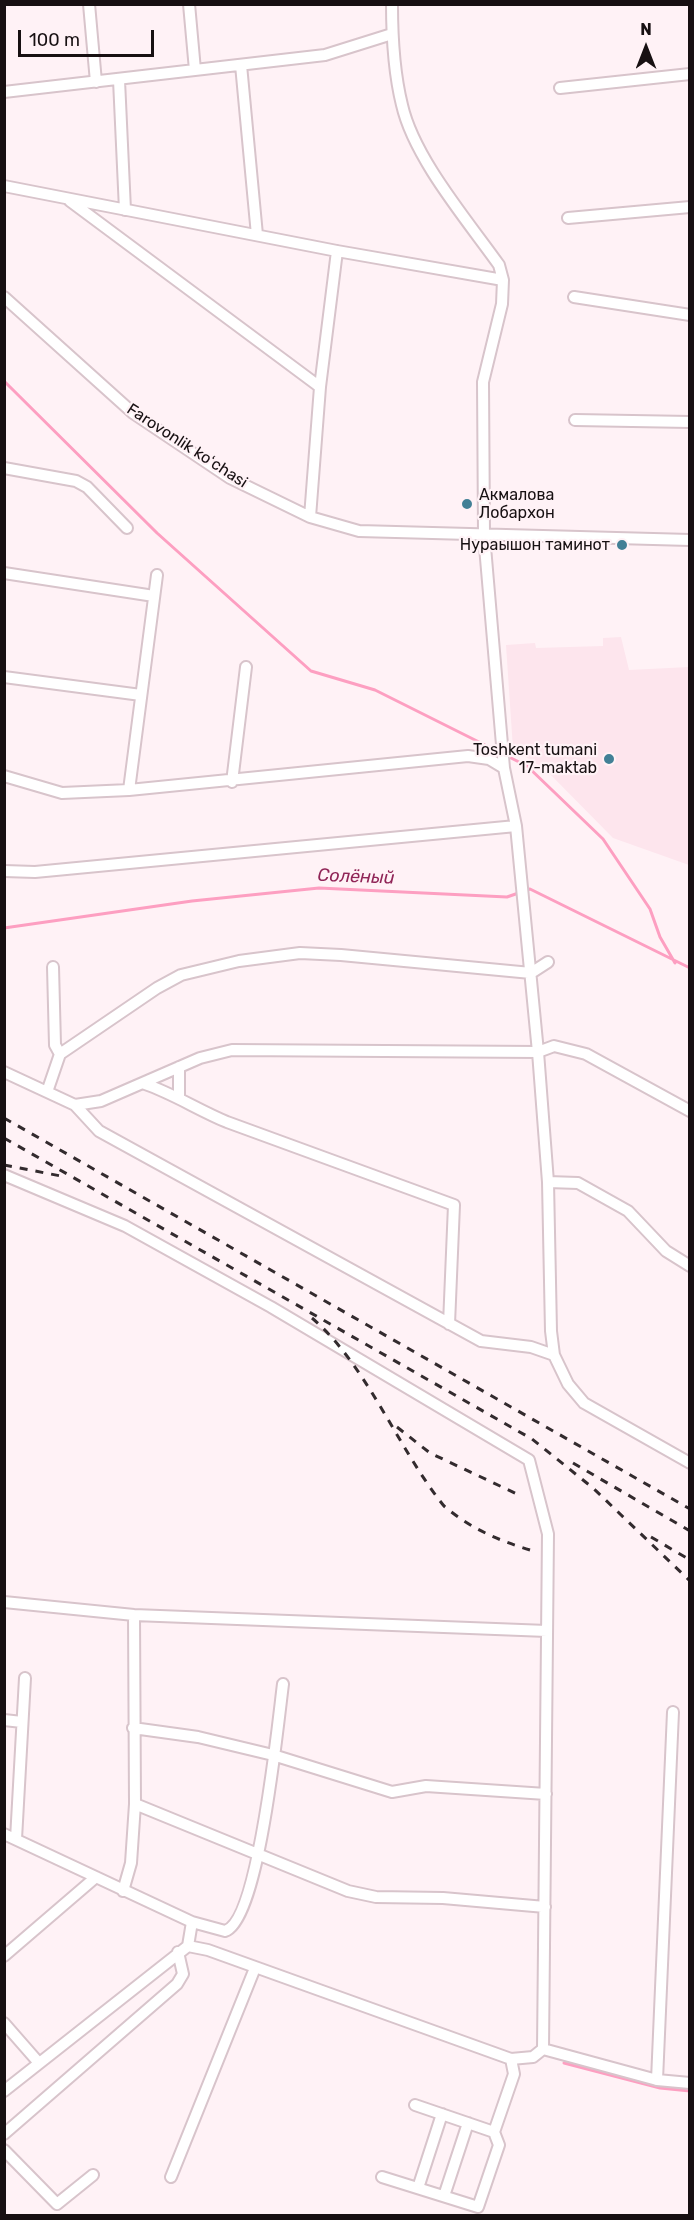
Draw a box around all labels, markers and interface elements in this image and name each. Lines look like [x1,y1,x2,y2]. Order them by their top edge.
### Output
scale bar [21,18,158,56]
north arrow [616,18,676,78]
text: N [640,20,652,39]
text: 100 m [29,29,80,51]
street label: Farovonlik koʻchasi [123,400,251,492]
place label: Акмалова Лобархон [479,485,555,523]
marker: Акмалова Лобархон [460,497,474,511]
place label: Нураышон таминот [460,535,610,555]
marker: Нураышон таминот [615,538,629,552]
place label: Toshkent tumani 17-maktab [473,740,597,778]
marker: Toshkent tumani 17-maktab [602,752,616,766]
water label: Солёный [317,865,395,889]

